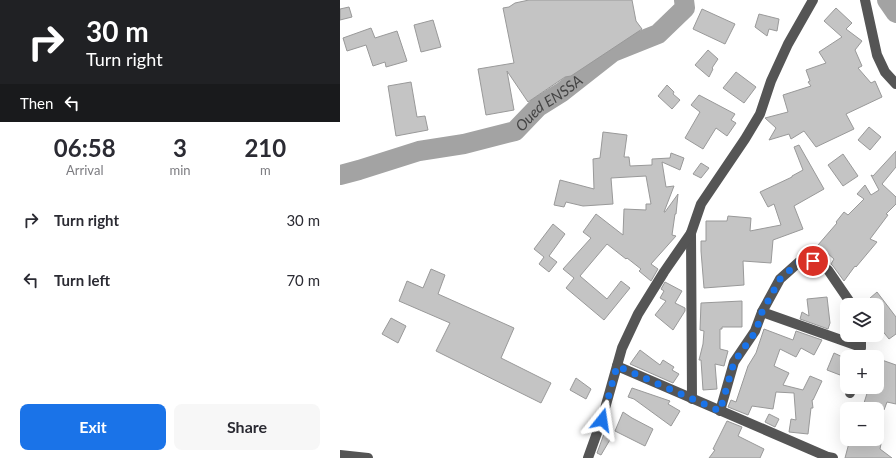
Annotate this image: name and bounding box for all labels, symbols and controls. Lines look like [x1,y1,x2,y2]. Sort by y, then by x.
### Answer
text: 30 m [86,14,149,48]
icon: right [20,16,72,68]
text: Turn right [86,48,163,70]
water label: Oued ENSSA [511,71,586,135]
icon: left [61,92,83,114]
text: Then [20,94,53,112]
text: 06:58 [54,133,116,162]
text: 3 [173,133,187,162]
text: 210 [244,133,286,162]
text: Arrival [66,162,103,178]
text: min [170,162,191,178]
text: m [260,162,271,178]
icon: right [20,209,42,231]
text: Turn right [54,211,119,229]
text: 30 m [286,211,320,229]
pin [796,244,830,278]
icon: arrive [802,250,824,272]
icon: left [20,269,42,291]
text: Turn left [54,271,110,289]
text: 70 m [286,271,320,289]
map controls [840,298,884,446]
button: layers [840,298,884,342]
button: + [840,350,884,394]
position arrow [581,399,623,441]
button: − [840,402,884,446]
button: Exit [20,404,166,450]
button: Share [174,404,320,450]

